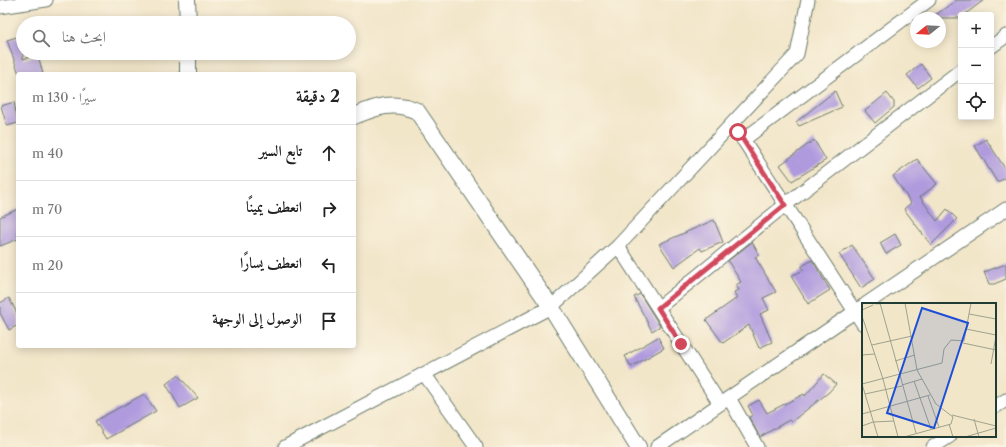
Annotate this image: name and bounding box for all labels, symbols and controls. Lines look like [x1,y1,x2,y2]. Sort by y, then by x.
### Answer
north arrow [910,12,946,48]
map controls [958,12,994,120]
button: + [958,12,994,48]
search box [16,16,356,60]
icon: search [30,27,52,49]
text: ابحث هنا [62,27,106,46]
button: − [958,48,994,84]
button: locate [958,84,994,120]
text: 2 دقيقة [296,86,340,106]
text: سيرًا · 130 m [32,89,96,105]
route start [729,123,747,141]
text: تابع السير [259,141,302,160]
icon: ahead [318,142,340,164]
text: 40 m [32,145,63,161]
text: انعطف يمينًا [246,197,302,216]
icon: right [318,198,340,220]
text: 70 m [32,201,62,217]
text: انعطف يسارًا [240,253,302,272]
icon: left [318,254,340,276]
text: 20 m [32,257,63,273]
inset map [862,303,996,437]
text: الوصول إلى الوجهة [212,309,302,328]
icon: arrive [318,310,340,332]
route end [672,335,690,353]

